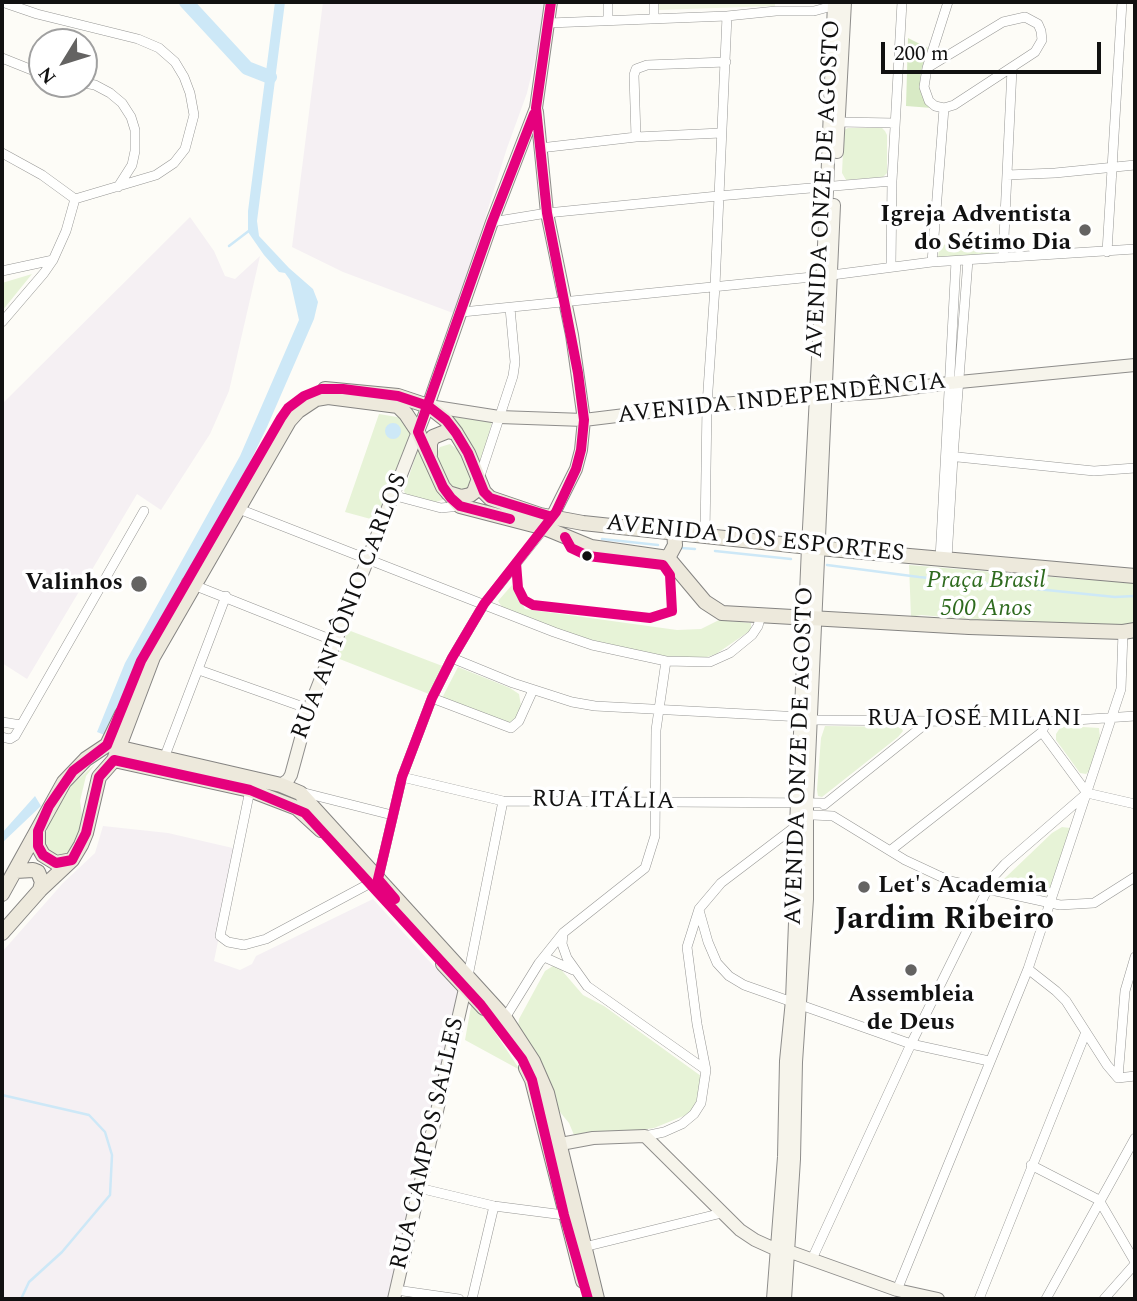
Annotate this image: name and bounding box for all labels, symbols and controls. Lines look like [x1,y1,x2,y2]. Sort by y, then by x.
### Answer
street label: AVENIDA ONZE DE AGOSTO [802,19,848,359]
north arrow [28,28,98,98]
scale bar [885,28,1106,72]
text: 200 m [894,38,949,70]
text: N [31,60,64,90]
place label: Igreja Adventista do Sétimo Dia [880,202,1071,258]
marker: Igreja Adventista do Sétimo Dia [1077,222,1093,238]
street label: AVENIDA INDEPENDÊNCIA [616,368,948,432]
street label: RUA ANTÔNIO CARLOS [287,470,415,744]
street label: AVENIDA DOS ESPORTES [604,510,906,570]
unlabelled marker [580,549,594,563]
park label: Praça Brasil 500 Anos [926,568,1046,624]
place label: Valinhos [25,570,123,598]
marker: Valinhos [129,574,149,594]
street label: AVENIDA ONZE DE AGOSTO [781,586,821,926]
street label: RUA JOSÉ MILANI [867,706,1081,734]
street label: RUA ITÁLIA [531,786,675,818]
place label: Let's Academia [878,873,1047,901]
marker: Let's Academia [856,879,872,895]
district label: Jardim Ribeiro [834,903,1054,941]
marker: Assembleia de Deus [903,962,919,978]
place label: Assembleia de Deus [848,982,974,1038]
street label: RUA CAMPOS SALLES [386,1015,472,1273]

